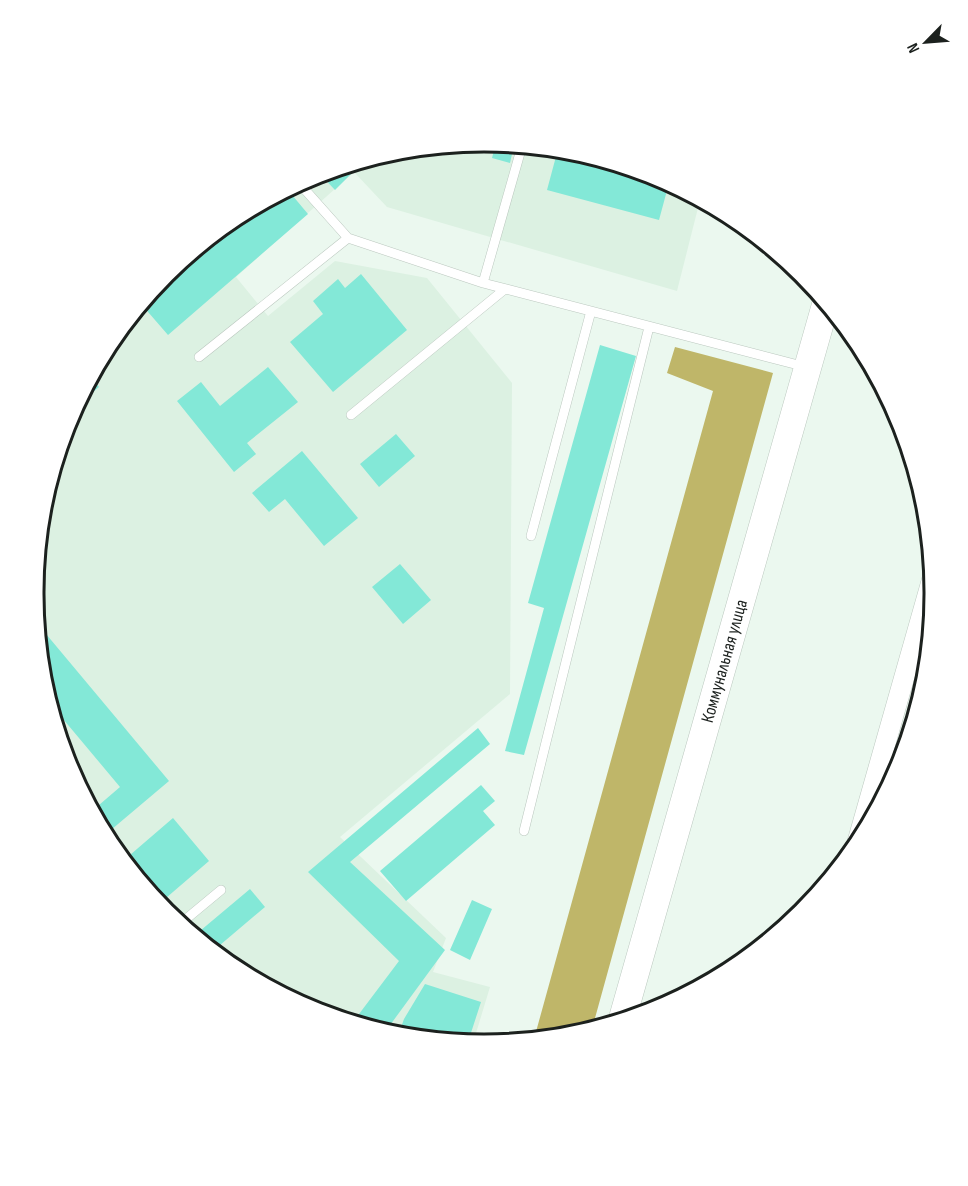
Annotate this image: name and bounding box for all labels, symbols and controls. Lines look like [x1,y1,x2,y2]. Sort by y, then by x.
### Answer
north arrow [896,12,956,72]
text: N [903,40,924,56]
street label: Коммунальная улица [697,597,752,725]

